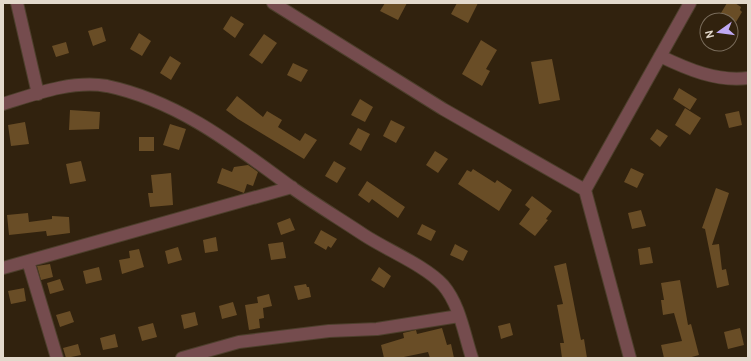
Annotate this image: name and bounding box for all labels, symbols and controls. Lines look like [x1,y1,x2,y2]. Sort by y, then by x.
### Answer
north arrow [699,12,739,52]
text: N [703,29,718,40]

